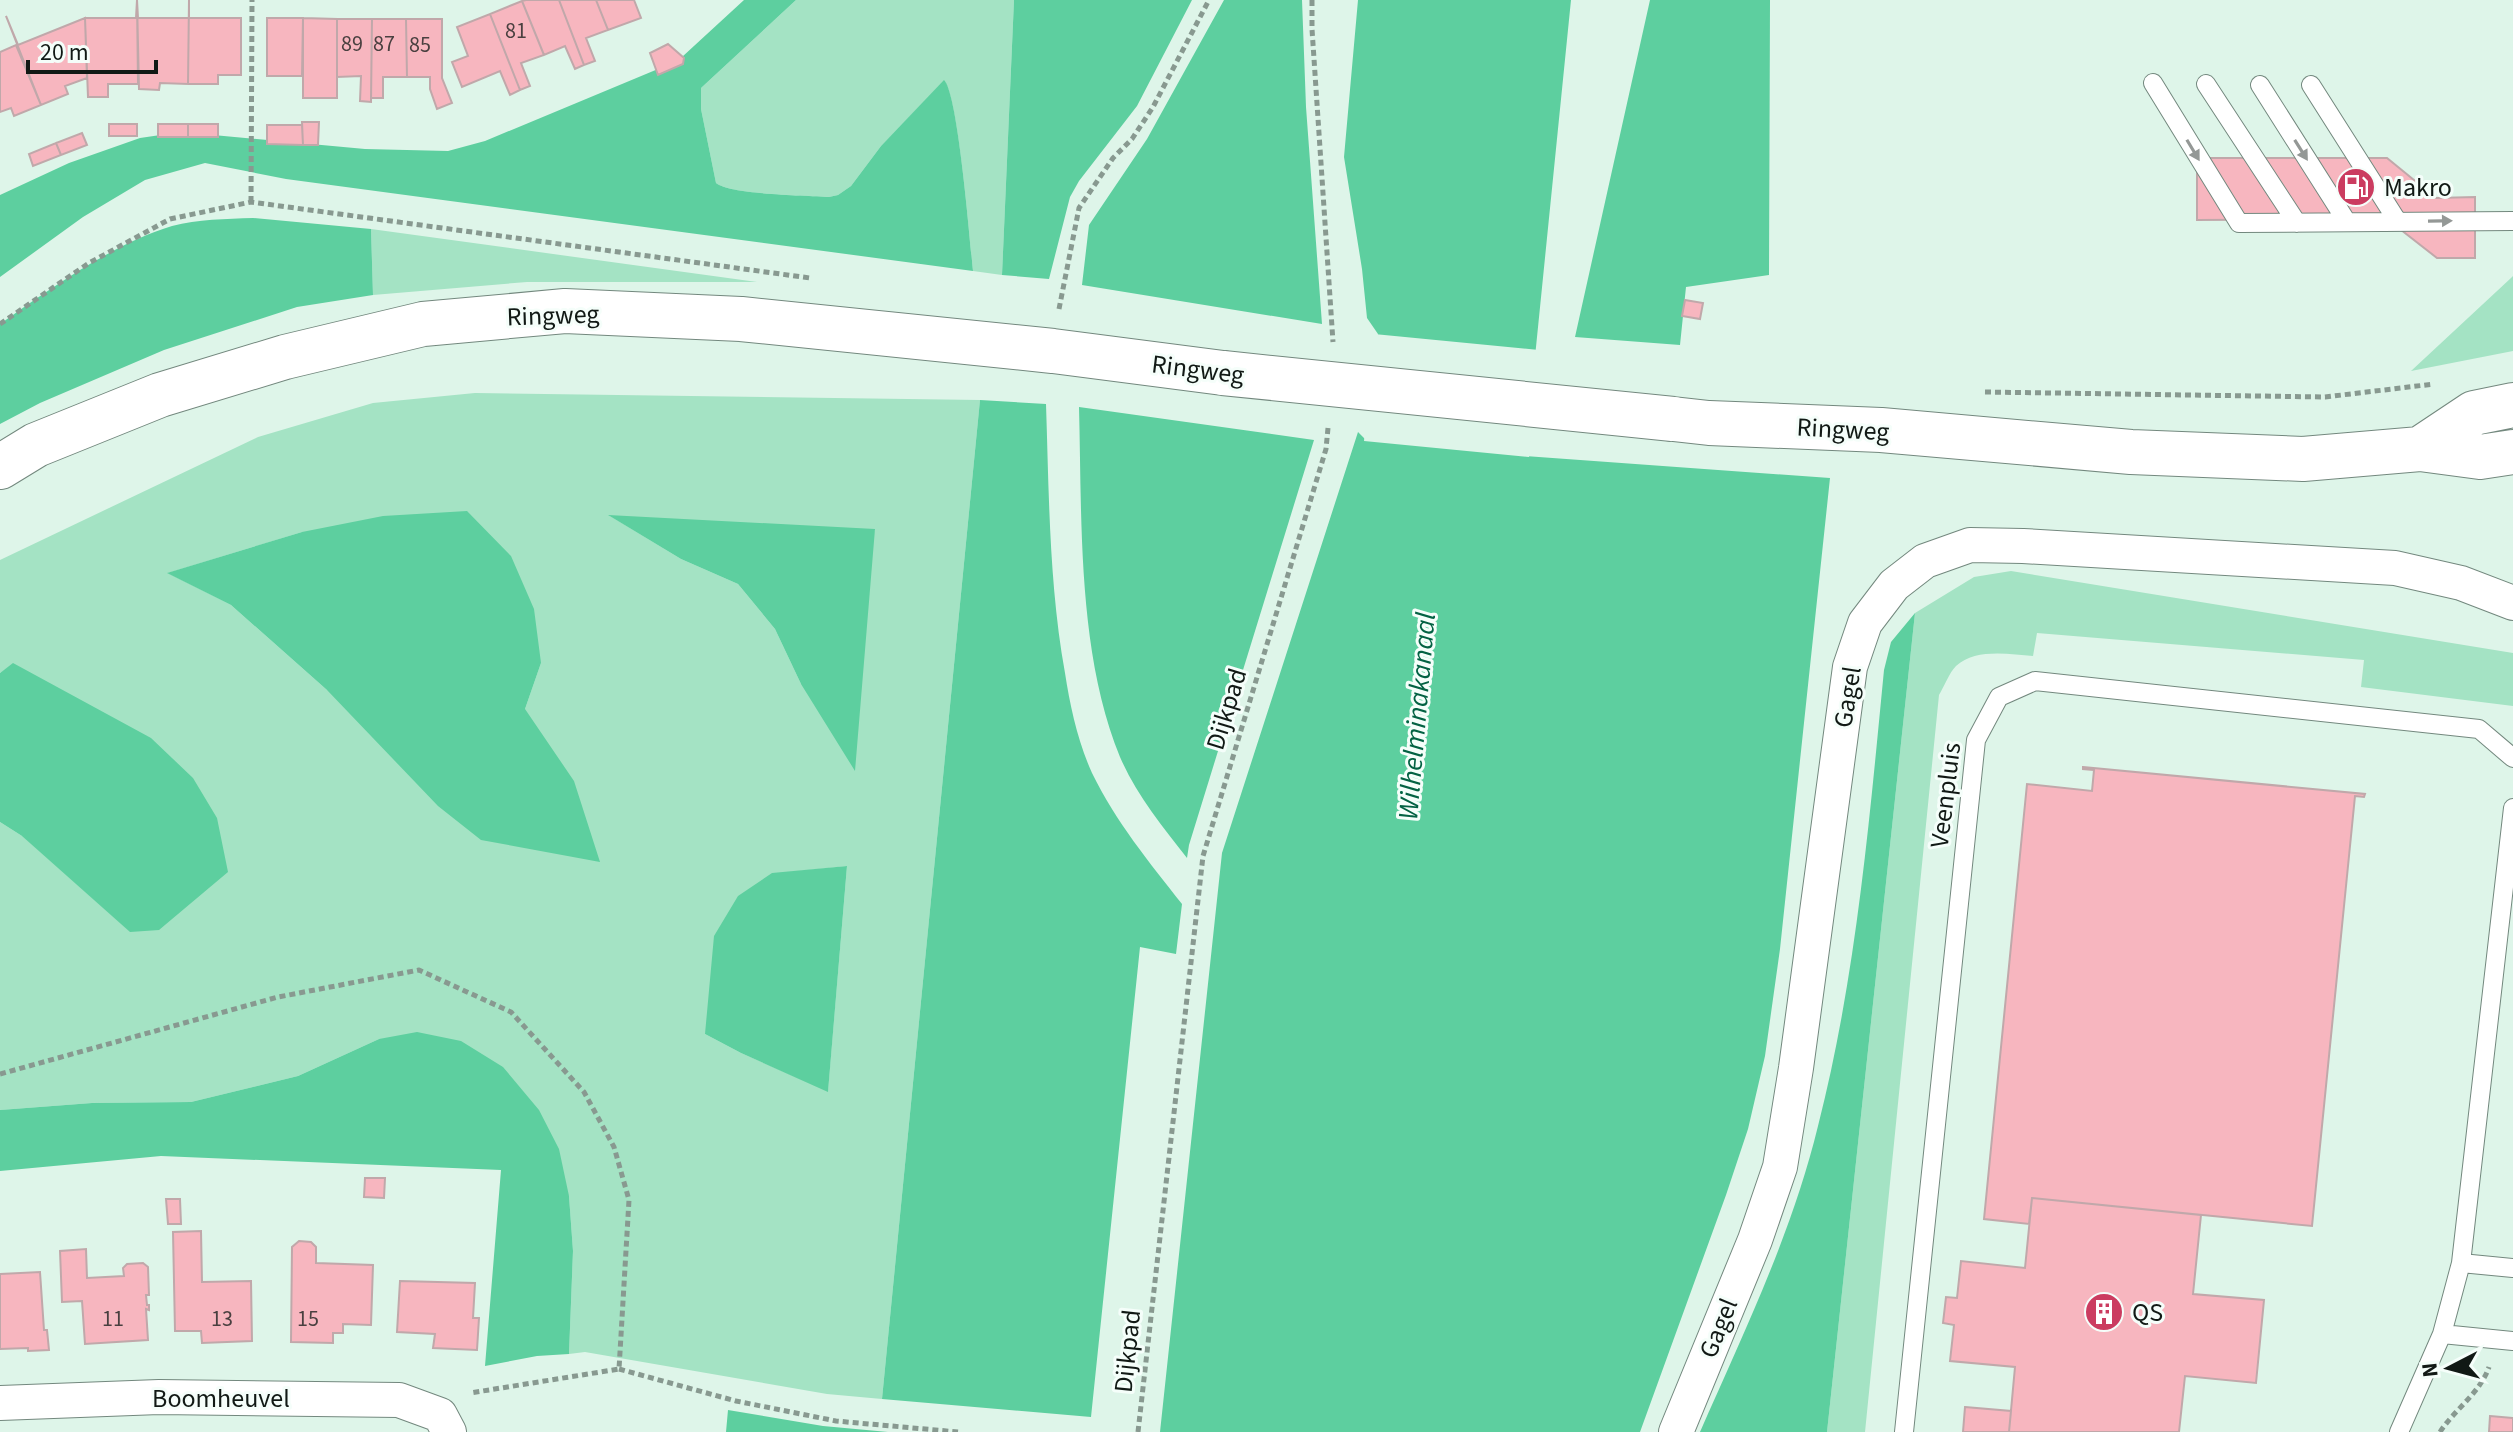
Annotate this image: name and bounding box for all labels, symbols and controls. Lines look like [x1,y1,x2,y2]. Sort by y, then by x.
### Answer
house number: 81 [505,15,527,47]
scale bar [28,24,156,74]
house number: 89 [341,28,363,60]
house number: 87 [373,28,395,60]
house number: 85 [409,29,431,61]
text: 20 m [40,35,89,70]
one-way arrow [2186,139,2200,161]
one-way arrow [2294,140,2309,161]
fuel station icon: Makro [2335,166,2377,208]
place label: Makro [2384,169,2452,206]
one-way arrow [2428,215,2453,228]
street label: Ringweg [506,295,600,336]
street label: Ringweg [1150,345,1246,394]
street label: Ringweg [1796,409,1890,450]
water label: Wilhelminakanaal [1388,611,1446,821]
street label: Dijkpad [1197,664,1256,754]
street label: Gagel [1824,664,1871,730]
street label: Veenpluis [1921,740,1970,850]
building icon: QS [2083,1291,2125,1333]
street label: Gagel [1690,1293,1747,1364]
place label: QS [2132,1294,2163,1331]
house number: 11 [102,1303,124,1335]
house number: 13 [211,1303,233,1335]
house number: 15 [297,1303,319,1335]
street label: Dijkpad [1105,1308,1150,1394]
north arrow [2409,1328,2489,1408]
text: N [2413,1361,2447,1379]
street label: Boomheuvel [152,1380,290,1417]

